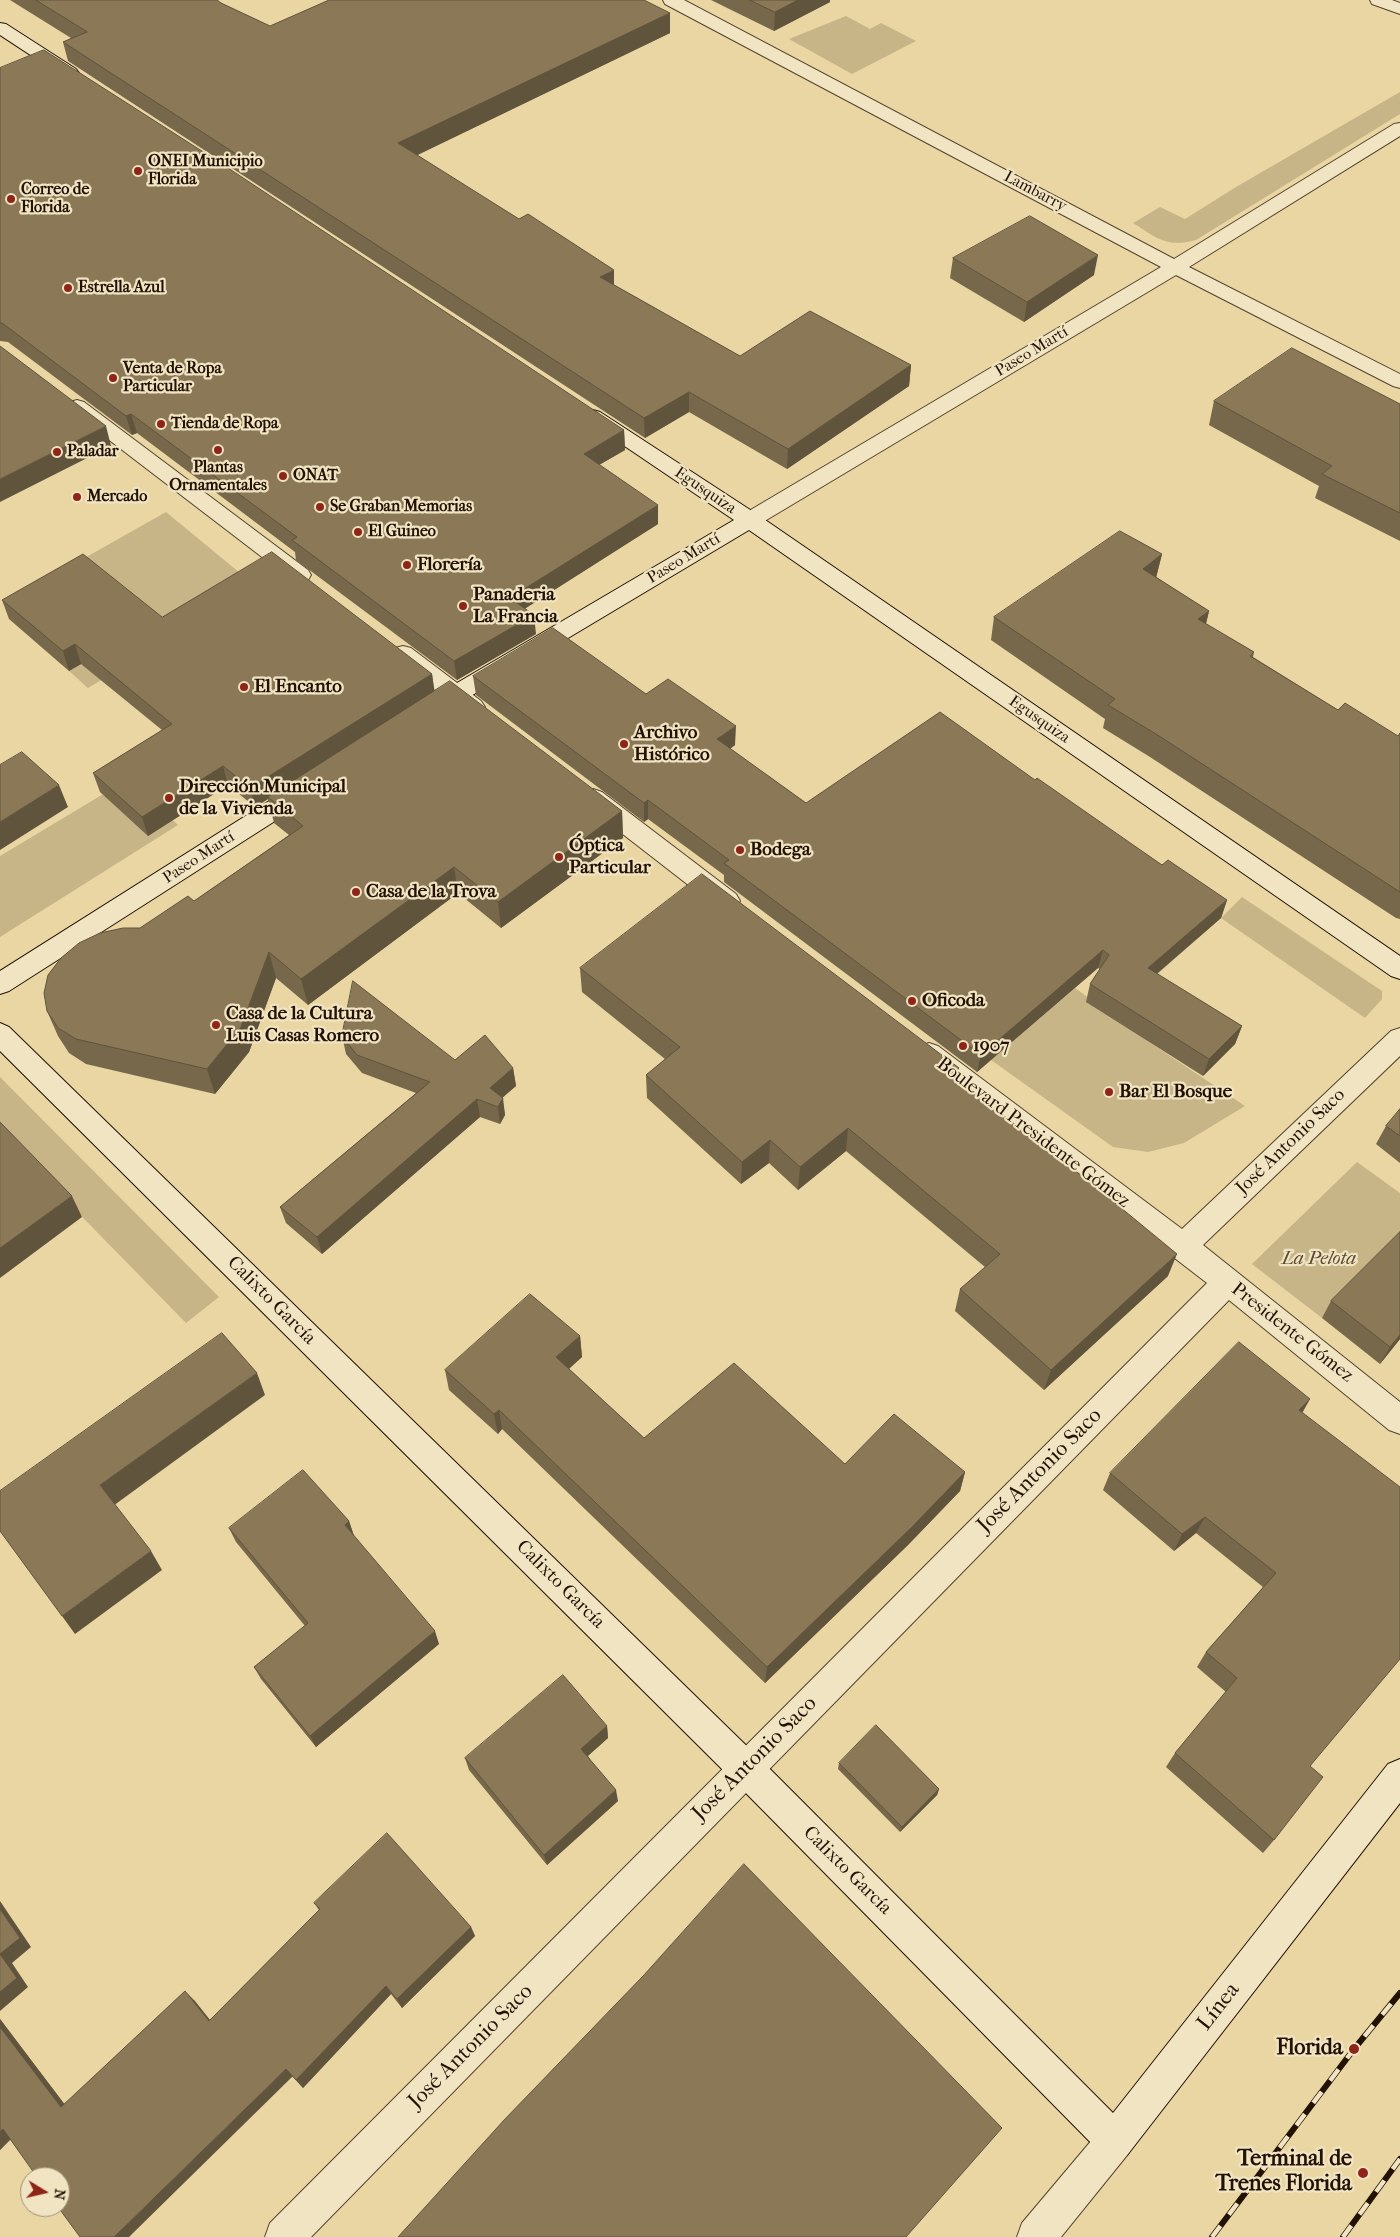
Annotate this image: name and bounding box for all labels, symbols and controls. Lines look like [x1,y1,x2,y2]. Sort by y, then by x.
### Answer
place label: ONEI Municipio Florida [148,152,263,190]
marker: ONEI Municipio Florida [132,165,144,177]
street label: Lambarry [1000,168,1070,216]
place label: Correo de Florida [21,180,89,218]
marker: Correo de Florida [5,193,17,205]
place label: Estrella Azul [78,278,165,298]
marker: Estrella Azul [62,282,74,294]
street label: Paseo Martí [992,323,1072,381]
place label: Venta de Ropa Particular [123,359,222,397]
marker: Venta de Ropa Particular [107,372,119,384]
place label: Tienda de Ropa [171,414,278,434]
marker: Tienda de Ropa [155,418,167,430]
place label: Paladar [67,442,119,462]
marker: Plantas Ornamentales [212,444,224,456]
marker: Paladar [51,446,63,458]
place label: Plantas Ornamentales [169,458,267,496]
street label: Egusquiza [671,463,739,519]
place label: ONAT [293,466,338,486]
marker: ONAT [277,470,289,482]
place label: Mercado [87,487,147,507]
marker: Mercado [71,491,83,503]
place label: Se Graban Memorias [330,497,472,517]
marker: Se Graban Memorias [314,501,326,513]
place label: El Guineo [368,522,436,542]
marker: El Guineo [352,526,364,538]
street label: Paseo Martí [644,530,724,588]
place label: Florería [417,554,482,576]
marker: Florería [401,559,413,571]
place label: Panaderia La Francia [473,584,558,628]
marker: Panaderia La Francia [457,600,469,612]
place label: El Encanto [254,676,342,698]
marker: El Encanto [238,681,250,693]
street label: Egusquiza [1005,692,1073,748]
place label: Archivo Histórico [634,722,710,766]
marker: Archivo Histórico [618,738,630,750]
place label: Dirección Municipal de la Vivienda [179,776,346,820]
marker: Dirección Municipal de la Vivienda [163,792,175,804]
street label: Paseo Martí [160,828,238,888]
place label: Óptica Particular [569,835,651,879]
place label: Bodega [750,839,811,861]
marker: Bodega [734,844,746,856]
marker: Óptica Particular [553,851,565,863]
place label: Casa de la Trova [366,881,496,903]
marker: Casa de la Trova [350,886,362,898]
place label: Oficoda [922,990,985,1012]
marker: Oficoda [906,995,918,1007]
place label: Casa de la Cultura Luis Casas Romero [226,1003,379,1047]
marker: Casa de la Cultura Luis Casas Romero [210,1019,222,1031]
place label: 1907 [973,1035,1009,1057]
marker: 1907 [957,1040,969,1052]
street label: Boulevard Presidente Gómez [932,1053,1134,1213]
place label: Bar El Bosque [1119,1081,1232,1103]
street label: José Antonio Saco [1232,1084,1350,1200]
marker: Bar El Bosque [1103,1086,1115,1098]
park label: La Pelota [1282,1248,1356,1270]
street label: Calixto García [222,1252,320,1350]
street label: Presidente Gómez [1226,1278,1358,1388]
street label: José Antonio Saco [972,1403,1108,1539]
street label: Calixto García [511,1536,609,1634]
street label: José Antonio Saco [687,1691,823,1827]
street label: Calixto García [798,1822,896,1920]
street label: Línea [1192,1978,1246,2036]
street label: José Antonio Saco [403,1979,539,2115]
place label: Florida [1276,2036,1343,2062]
marker: Florida [1347,2042,1361,2056]
place label: Terminal de Trenes Florida [1215,2147,1352,2198]
marker: Terminal de Trenes Florida [1356,2166,1370,2180]
north arrow [20,2167,70,2217]
text: N [50,2188,69,2201]

